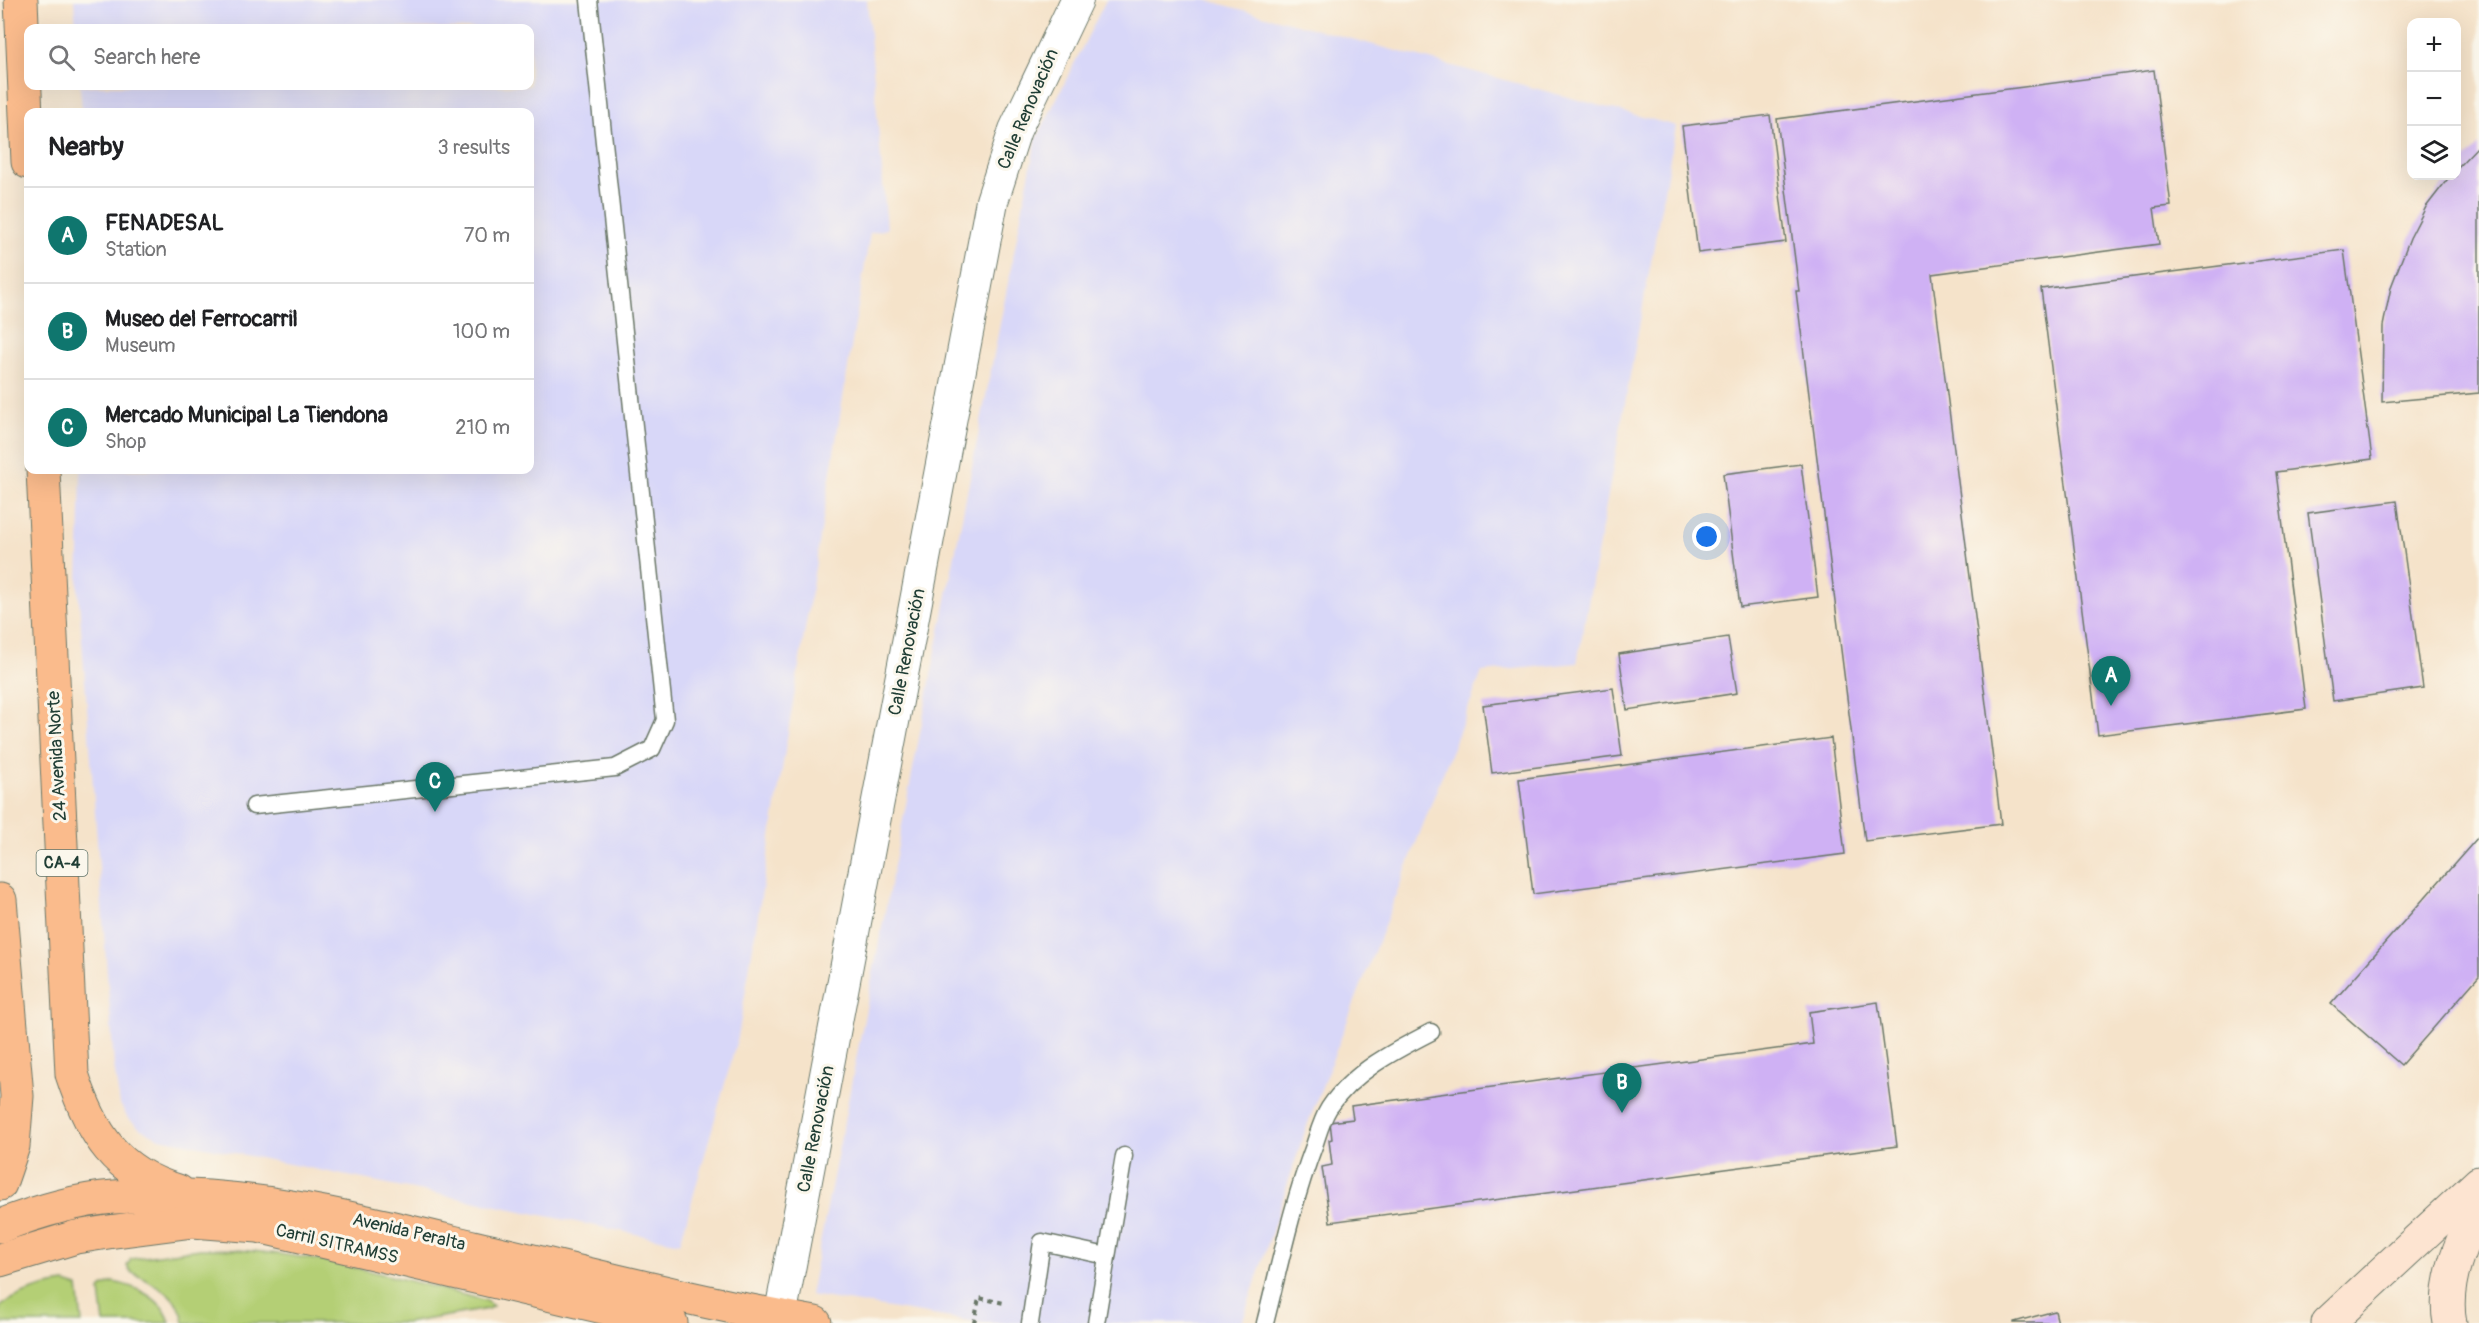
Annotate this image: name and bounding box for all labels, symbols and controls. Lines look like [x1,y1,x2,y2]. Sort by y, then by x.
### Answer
map controls [2407,18,2461,180]
button: + [2407,18,2461,72]
search box [24,24,534,90]
icon: search [45,41,78,74]
text: Search here [93,43,200,71]
street label: Calle Renovación [992,45,1064,173]
button: − [2407,72,2461,126]
button: layers [2407,126,2461,180]
text: Nearby [48,131,124,163]
text: 3 results [438,135,510,160]
text: FENADESAL [105,209,224,237]
text: A [61,223,74,248]
text: 70 m [464,223,510,248]
text: Station [105,237,167,262]
text: Museo del Ferrocarril [105,305,298,333]
text: B [62,319,73,344]
text: 100 m [453,319,510,344]
text: Museum [105,333,175,358]
text: Mercado Municipal La Tiendona [105,401,388,429]
text: C [61,415,74,440]
text: 210 m [455,415,510,440]
text: Shop [105,429,146,454]
your location [1692,522,1721,551]
street label: Calle Renovación [883,587,931,717]
pin: A [2092,656,2130,706]
street label: 24 Avenida Norte [42,690,72,822]
pin: C [416,762,454,812]
road number: CA-4 [36,850,88,876]
street label: Calle Renovación [792,1064,840,1194]
pin: B [1602,1064,1642,1113]
street label: Avenida Peralta [350,1208,468,1256]
street label: Carril SITRAMSS [273,1219,401,1269]

